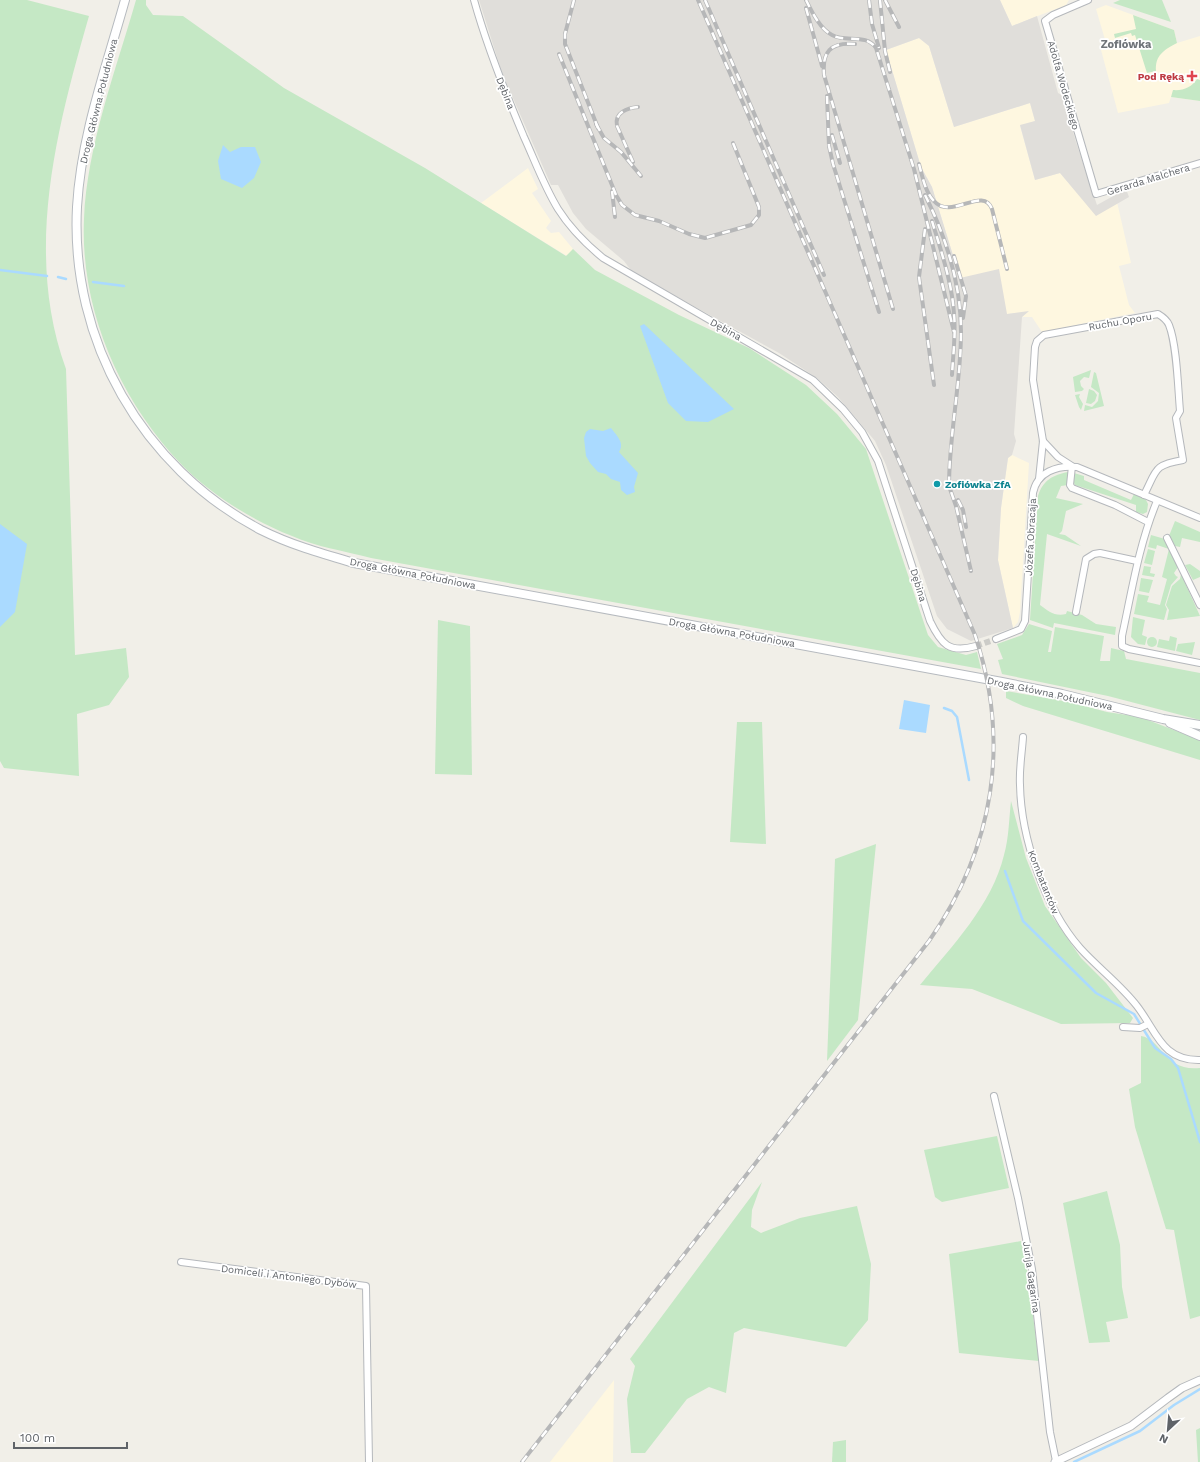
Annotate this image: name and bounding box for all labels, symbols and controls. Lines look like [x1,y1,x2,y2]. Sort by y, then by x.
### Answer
street label: Droga Główna Południowa [78,37,119,165]
district label: Zofiówka [1101,38,1152,51]
street label: Adolfa Wodeckiego [1045,39,1082,131]
place label: Pod Ręką [1138,71,1184,82]
marker: Pod Ręką [1187,71,1197,81]
street label: Dębina [494,75,517,111]
street label: Gerarda Malchera [1105,162,1191,197]
street label: Ruchu Oporu [1088,311,1153,332]
street label: Dębina [708,316,743,343]
marker: Zofiówka ZfA [932,479,942,489]
place label: Zofiówka ZfA [945,479,1011,490]
street label: Józefa Obracaja [1023,498,1038,576]
street label: Droga Główna Południowa [349,556,477,591]
street label: Dębina [908,567,929,603]
street label: Droga Główna Południowa [668,616,796,649]
street label: Droga Główna Południowa [986,675,1114,712]
street label: Kombatantów [1026,849,1062,916]
street label: Jurija Gagarina [1021,1240,1042,1314]
street label: Domiceli i Antoniego Dybów [220,1263,358,1290]
north arrow [1148,1410,1188,1450]
scale bar [14,1424,127,1450]
text: 100 m [20,1431,55,1445]
text: N [1157,1431,1170,1446]

